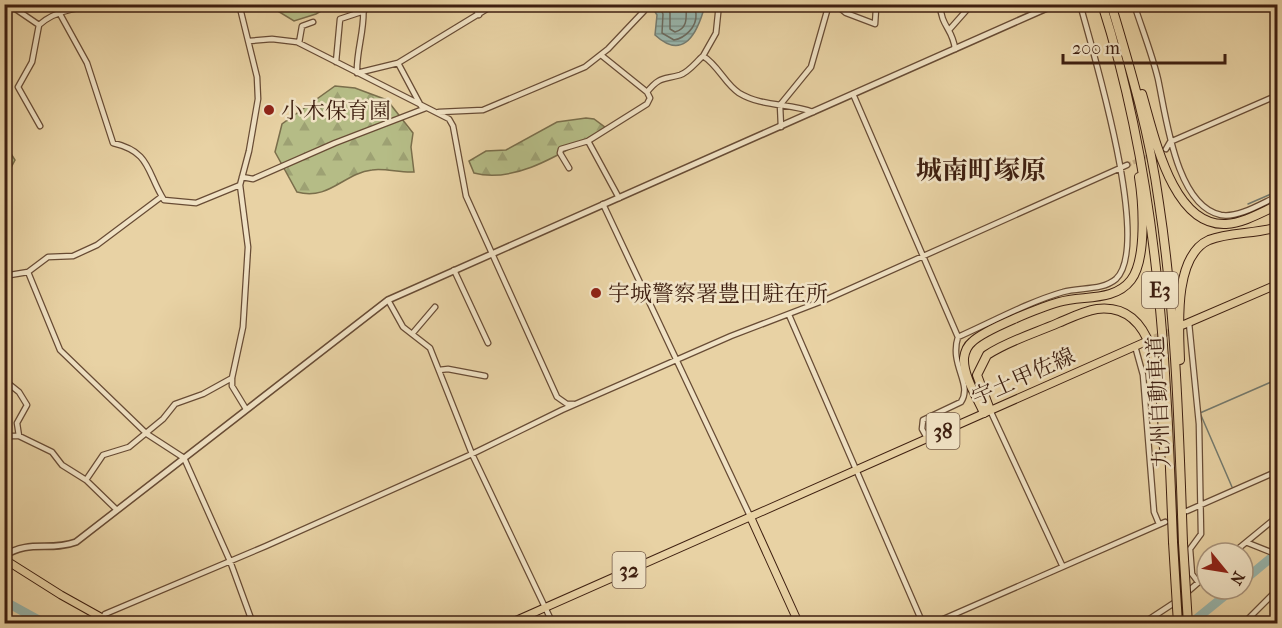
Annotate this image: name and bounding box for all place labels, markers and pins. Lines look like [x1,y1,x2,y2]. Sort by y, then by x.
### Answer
place label: 小木保育園 [281,98,391,124]
marker: 小木保育園 [262,103,276,117]
place label: 宇城警察署豊田駐在所 [608,281,828,307]
marker: 宇城警察署豊田駐在所 [589,286,603,300]

